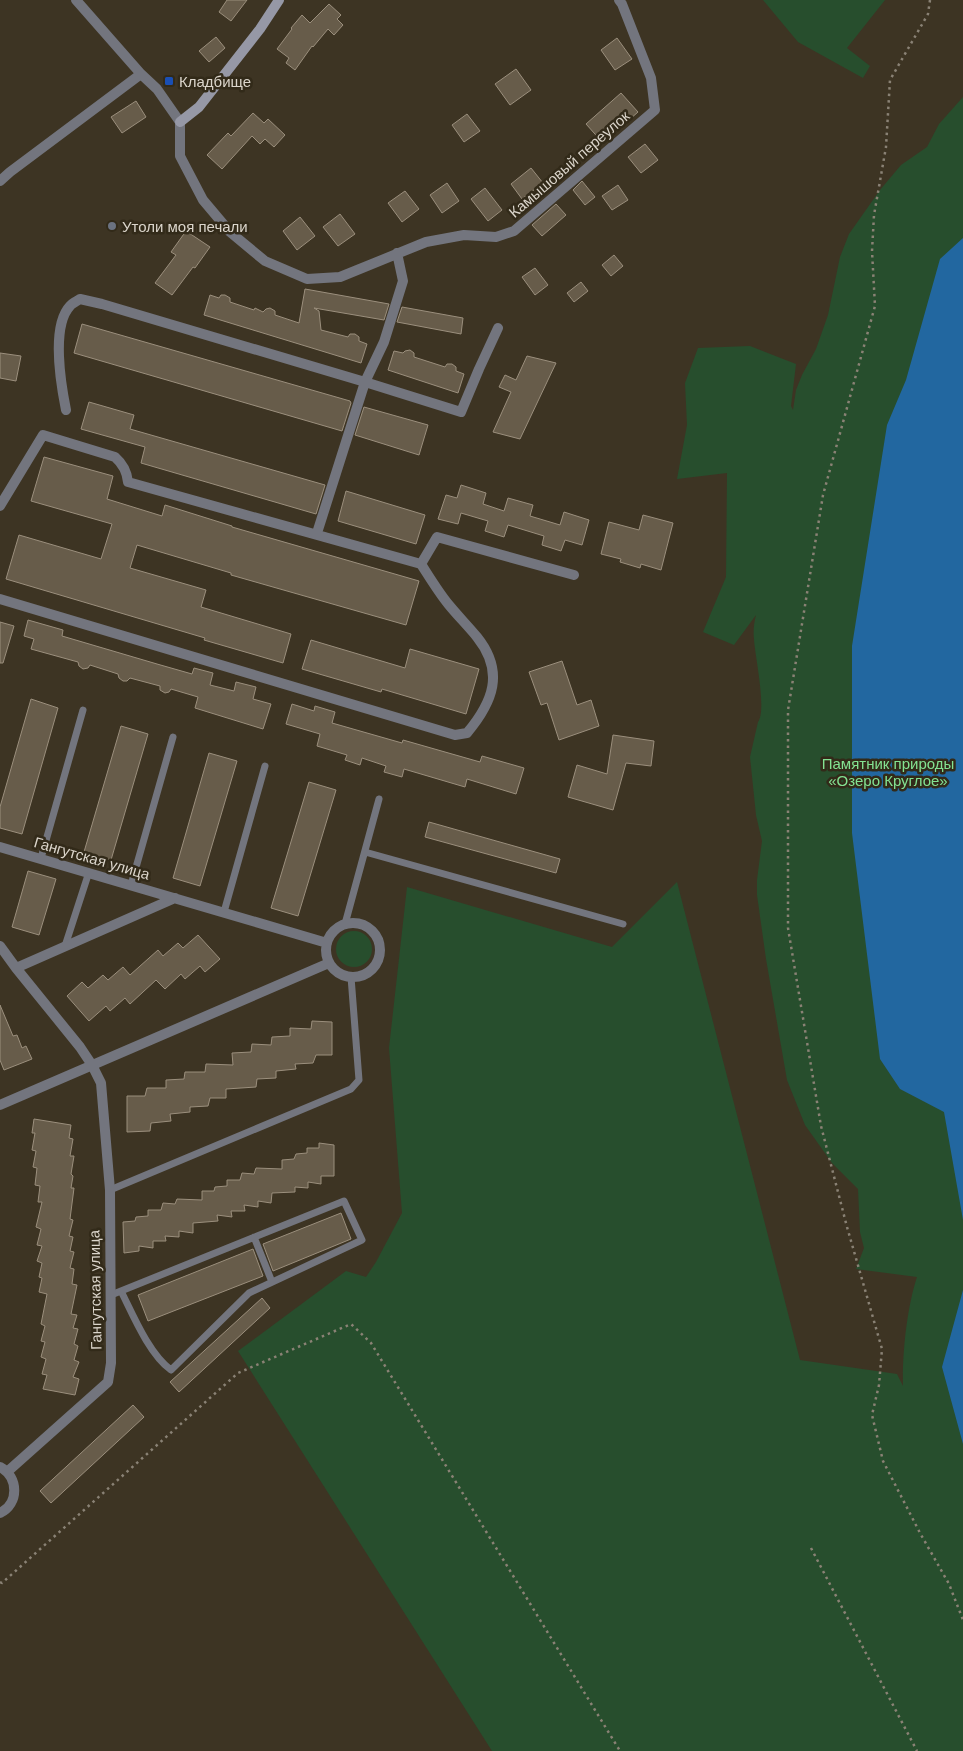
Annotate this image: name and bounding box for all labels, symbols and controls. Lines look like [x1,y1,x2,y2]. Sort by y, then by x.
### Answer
place label: Кладбище [179,73,251,90]
marker: Кладбище [163,75,175,87]
street label: Камышовый переулок [505,107,633,221]
place label: Утоли моя печали [122,218,248,235]
marker: Утоли моя печали [106,220,118,232]
park label: Памятник природы «Озеро Круглое» [822,755,954,789]
street label: Гангутская улица [32,833,153,883]
street label: Гангутская улица [85,1229,105,1350]

